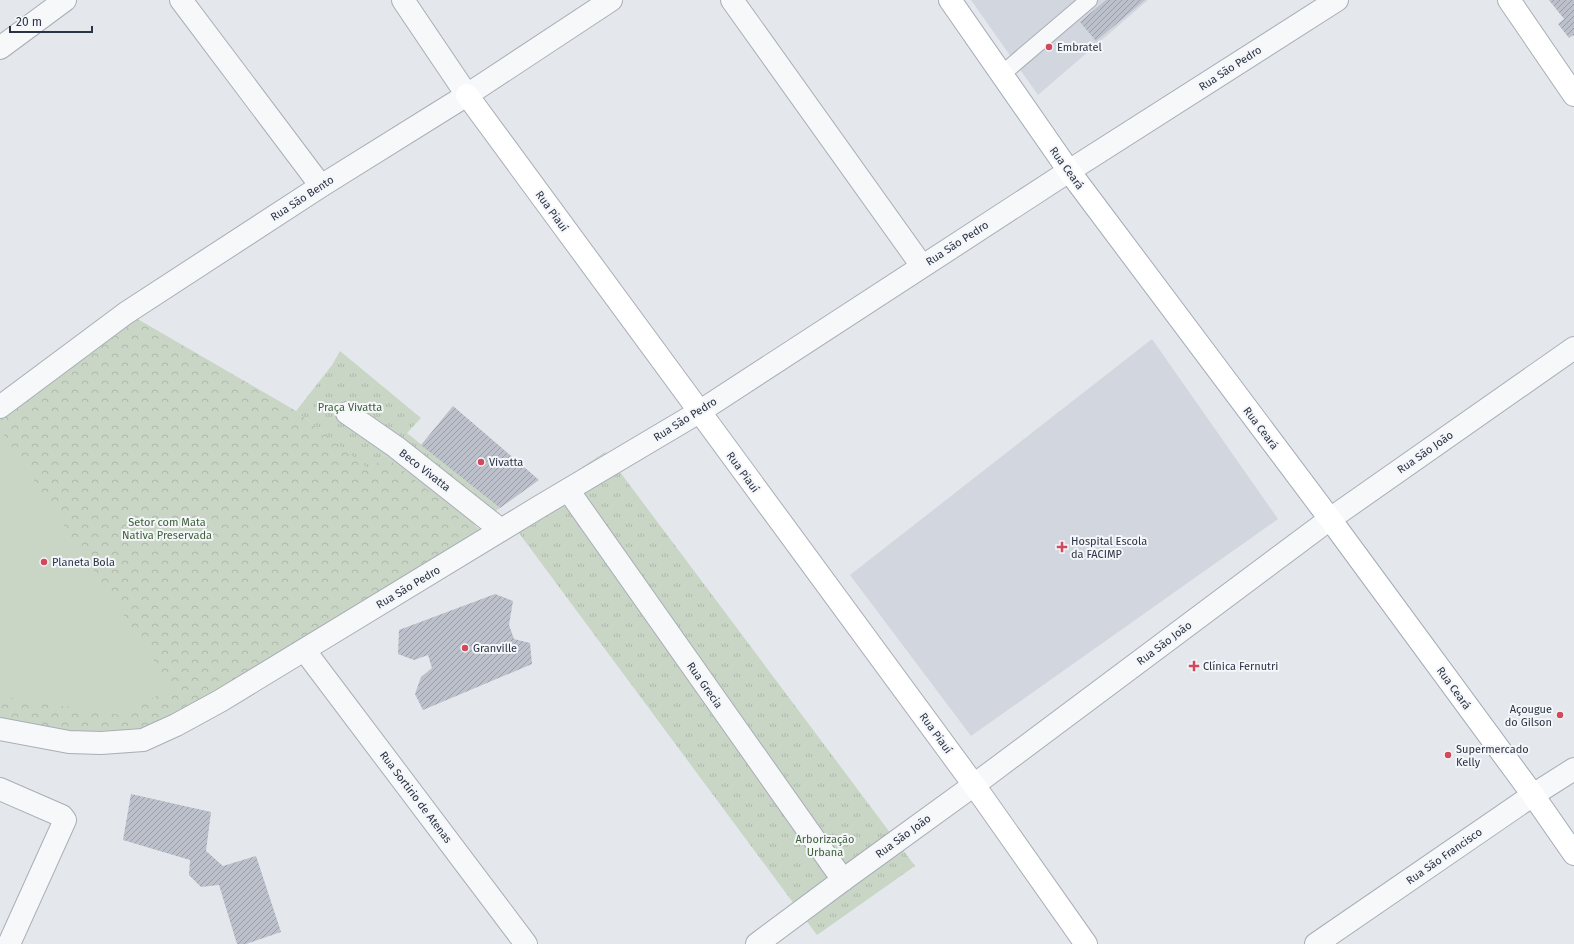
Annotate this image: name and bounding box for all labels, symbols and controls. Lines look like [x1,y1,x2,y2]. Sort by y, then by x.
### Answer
scale bar [10,8,92,34]
text: 20 m [16,15,42,29]
place label: Embratel [1057,41,1102,54]
marker: Embratel [1044,42,1054,52]
street label: Rua São Pedro [1196,43,1264,94]
street label: Rua Ceará [1047,144,1086,192]
street label: Rua São Bento [268,173,336,224]
street label: Rua Piauí [533,188,571,234]
street label: Rua São Pedro [923,218,991,269]
street label: Rua São Pedro [651,395,719,444]
park label: Praça Vivatta [318,401,382,414]
street label: Rua Ceará [1240,405,1281,452]
street label: Rua São João [1395,428,1456,476]
street label: Beco Vivatta [397,446,453,494]
street label: Rua Piauí [724,449,762,495]
place label: Vivatta [489,456,523,469]
marker: Vivatta [476,457,486,467]
park label: Setor com Mata Nativa Preservada [122,516,212,542]
place label: Hospital Escola da FACIMP [1071,535,1147,561]
marker: Hospital Escola da FACIMP [1056,541,1068,553]
place label: Planeta Bola [52,556,115,569]
marker: Planeta Bola [39,557,49,567]
street label: Rua São Pedro [374,563,443,612]
street label: Rua São João [1134,619,1194,668]
place label: Granville [473,642,517,655]
marker: Granville [460,643,470,653]
street label: Rua Grecia [684,660,725,711]
marker: Clínica Fernutri [1188,660,1200,672]
place label: Clínica Fernutri [1203,660,1278,673]
street label: Rua Ceará [1434,664,1473,712]
place label: Açougue do Gilson [1505,703,1552,729]
street label: Rua Piauí [917,710,955,756]
marker: Açougue do Gilson [1555,710,1565,720]
place label: Supermercado Kelly [1456,743,1529,769]
street label: Rua Sortirio de Atenas [377,749,454,846]
marker: Supermercado Kelly [1443,750,1453,760]
street label: Rua São João [873,812,934,861]
street label: Rua São Francisco [1404,825,1485,887]
park label: Arborização Urbana [795,833,855,859]

